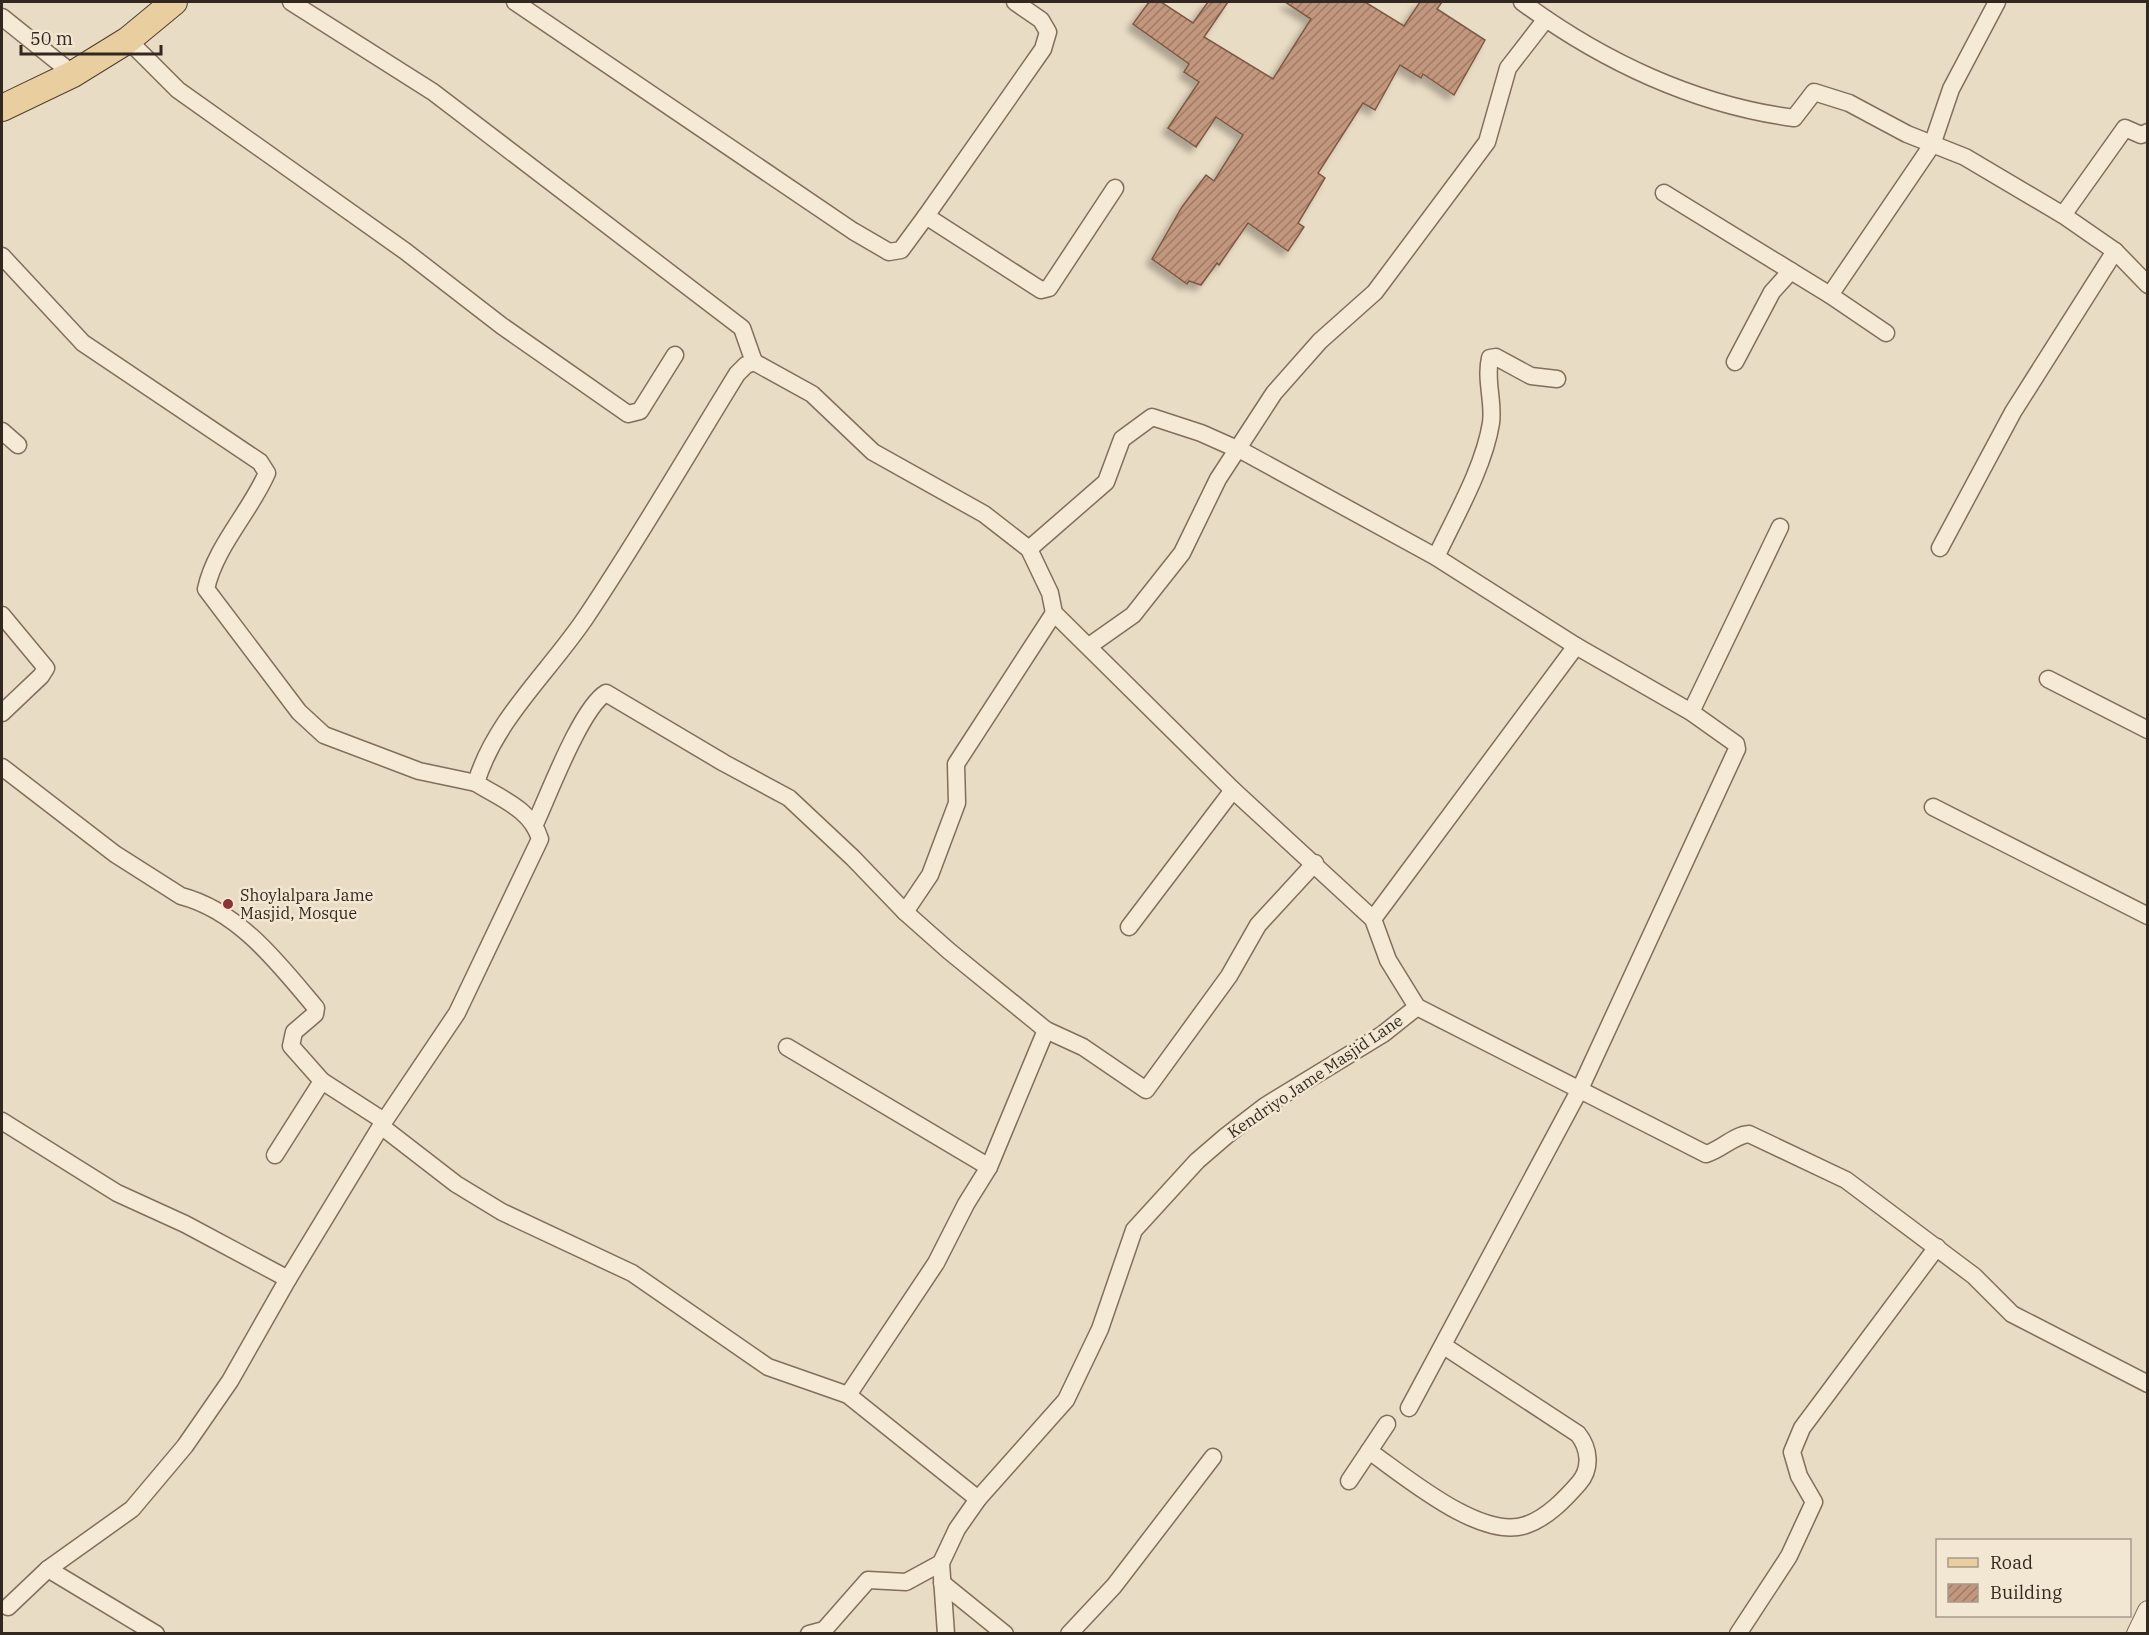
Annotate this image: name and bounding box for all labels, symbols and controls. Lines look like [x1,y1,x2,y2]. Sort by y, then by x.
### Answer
scale bar [21,18,160,56]
text: 50 m [30,27,73,50]
place label: Shoylalpara Jame Masjid, Mosque [240,885,373,923]
marker: Shoylalpara Jame Masjid, Mosque [221,897,235,911]
street label: Kendriyo Jame Masjid Lane [1224,1010,1406,1142]
legend [1936,1539,2131,1617]
text: Road [1990,1551,2033,1574]
text: Building [1990,1581,2062,1604]

